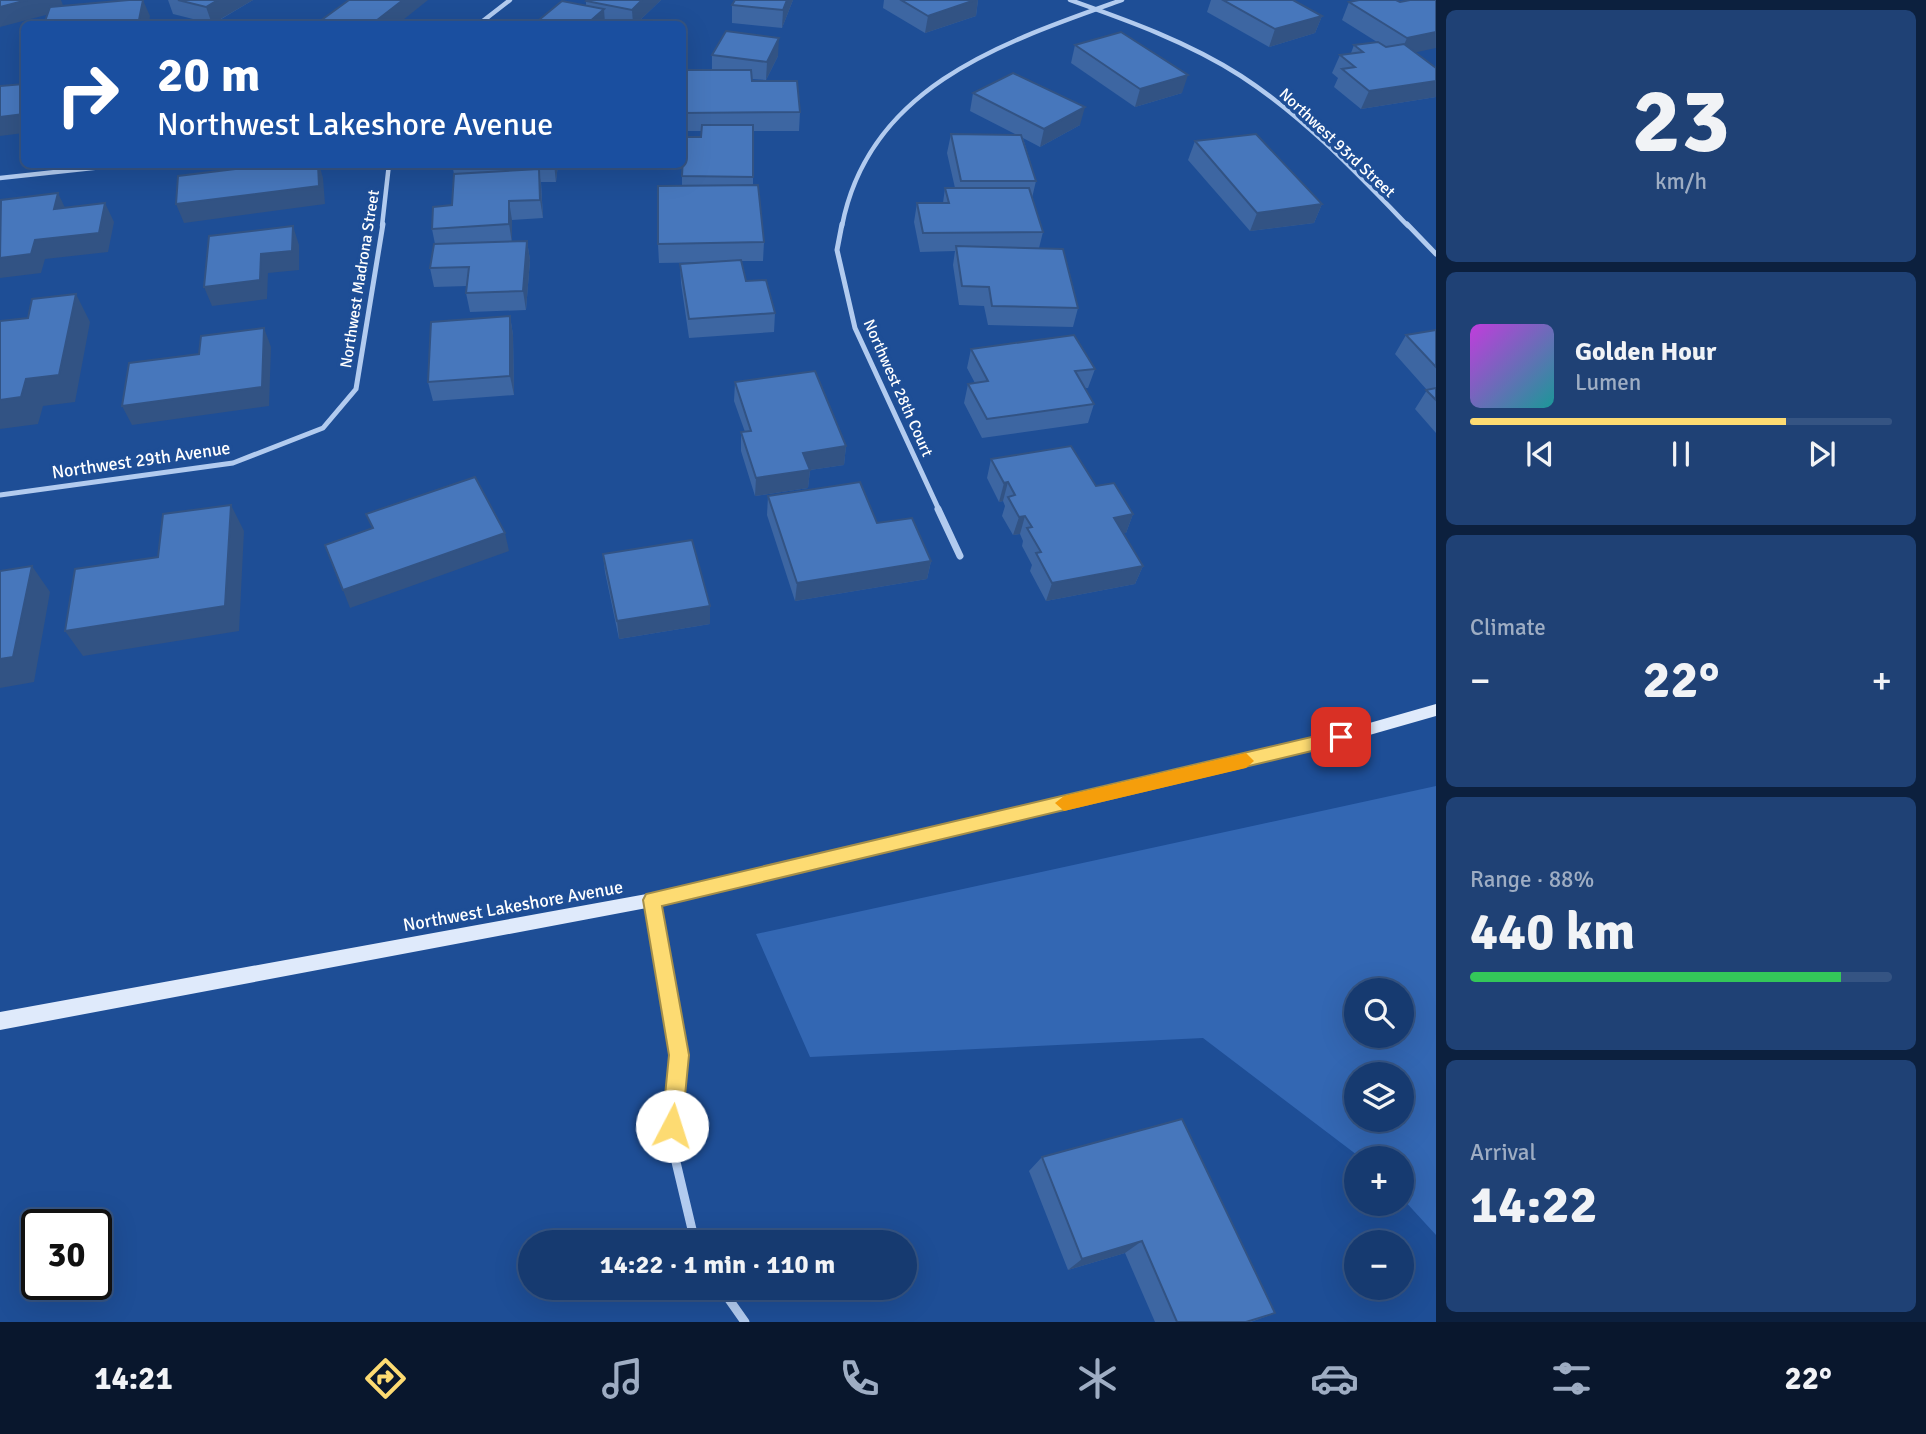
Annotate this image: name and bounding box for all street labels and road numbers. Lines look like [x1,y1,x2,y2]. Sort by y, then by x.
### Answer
street label: Northwest 93rd Street [1275,84,1400,202]
street label: Northwest Madrona Street [336,188,384,370]
street label: Northwest 28th Court [859,316,937,460]
street label: Northwest 29th Avenue [50,437,232,483]
street label: Northwest Lakeshore Avenue [401,876,625,936]

